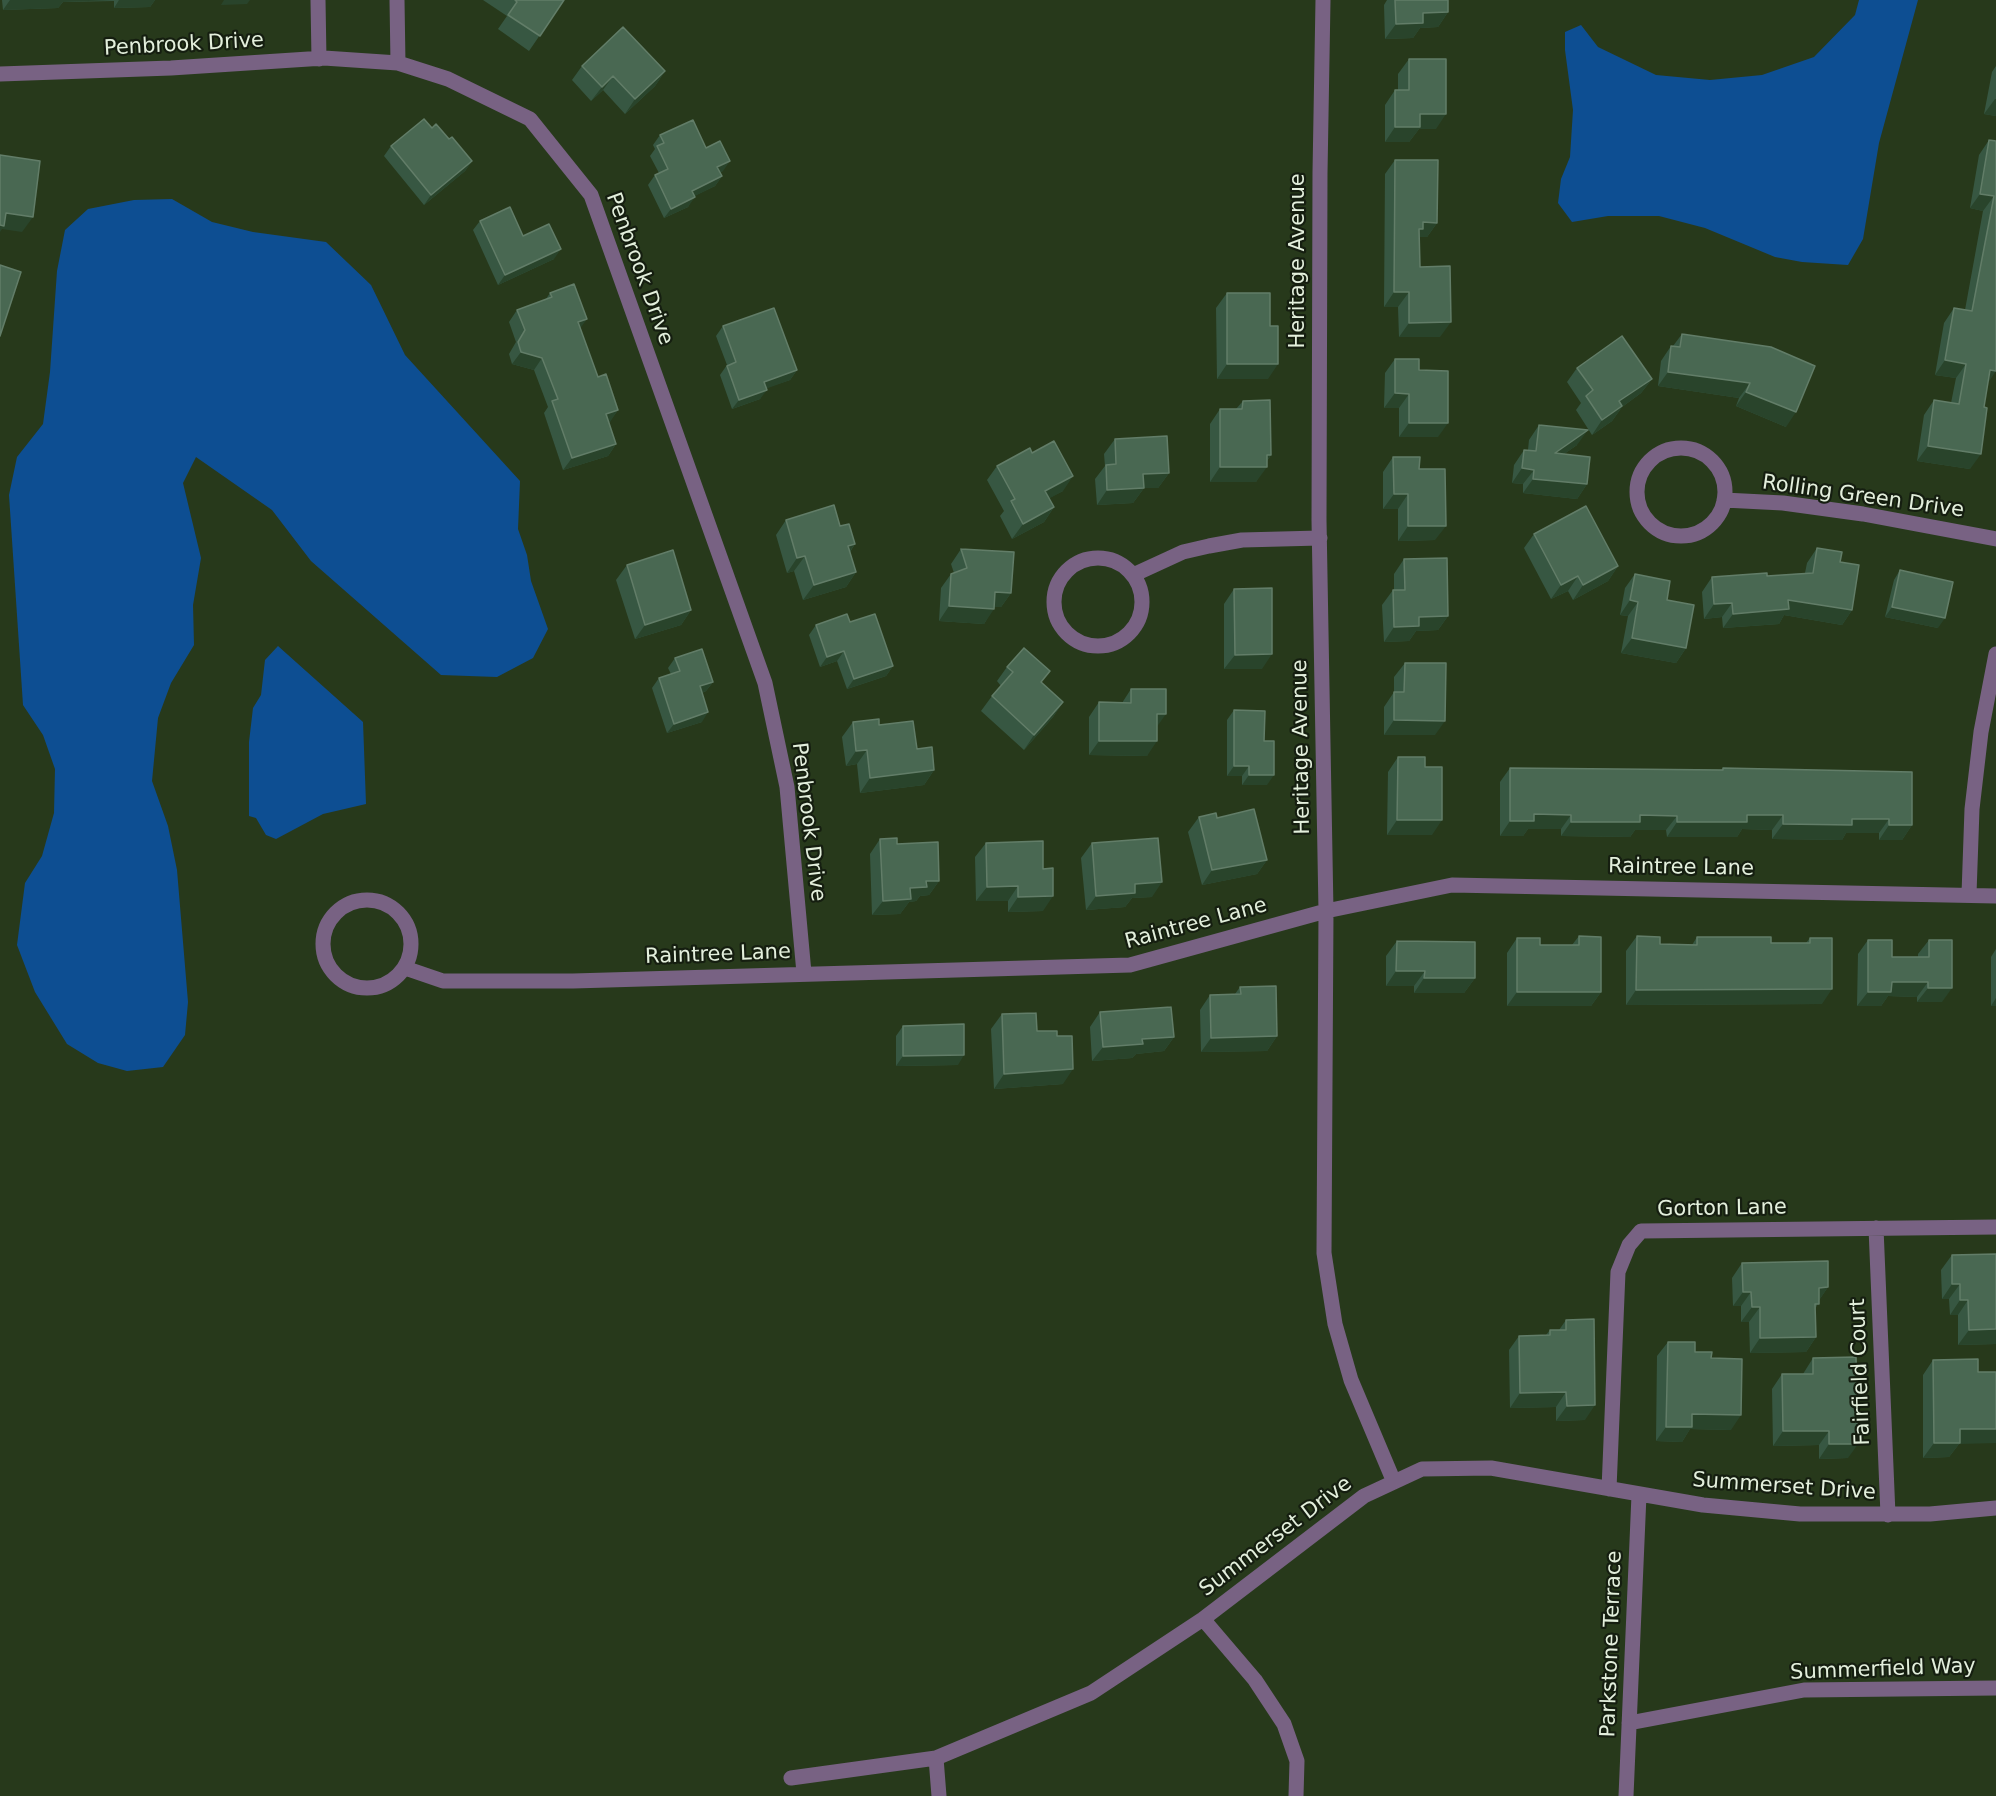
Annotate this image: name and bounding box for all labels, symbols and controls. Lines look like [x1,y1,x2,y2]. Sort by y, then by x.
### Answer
street label: Penbrook Drive [103,28,265,62]
street label: Heritage Avenue [1286,173,1312,349]
street label: Penbrook Drive [600,189,678,349]
street label: Rolling Green Drive [1760,470,1966,524]
street label: Heritage Avenue [1288,659,1316,835]
street label: Penbrook Drive [786,741,830,903]
street label: Raintree Lane [1608,854,1754,882]
street label: Raintree Lane [1122,893,1270,955]
street label: Raintree Lane [645,940,791,970]
street label: Gorton Lane [1657,1195,1787,1223]
street label: Fairfield Court [1846,1298,1876,1446]
street label: Summerset Drive [1691,1468,1877,1506]
street label: Summerset Drive [1195,1472,1357,1602]
street label: Parkstone Terrace [1596,1550,1628,1738]
street label: Summerfield Way [1790,1654,1976,1686]

